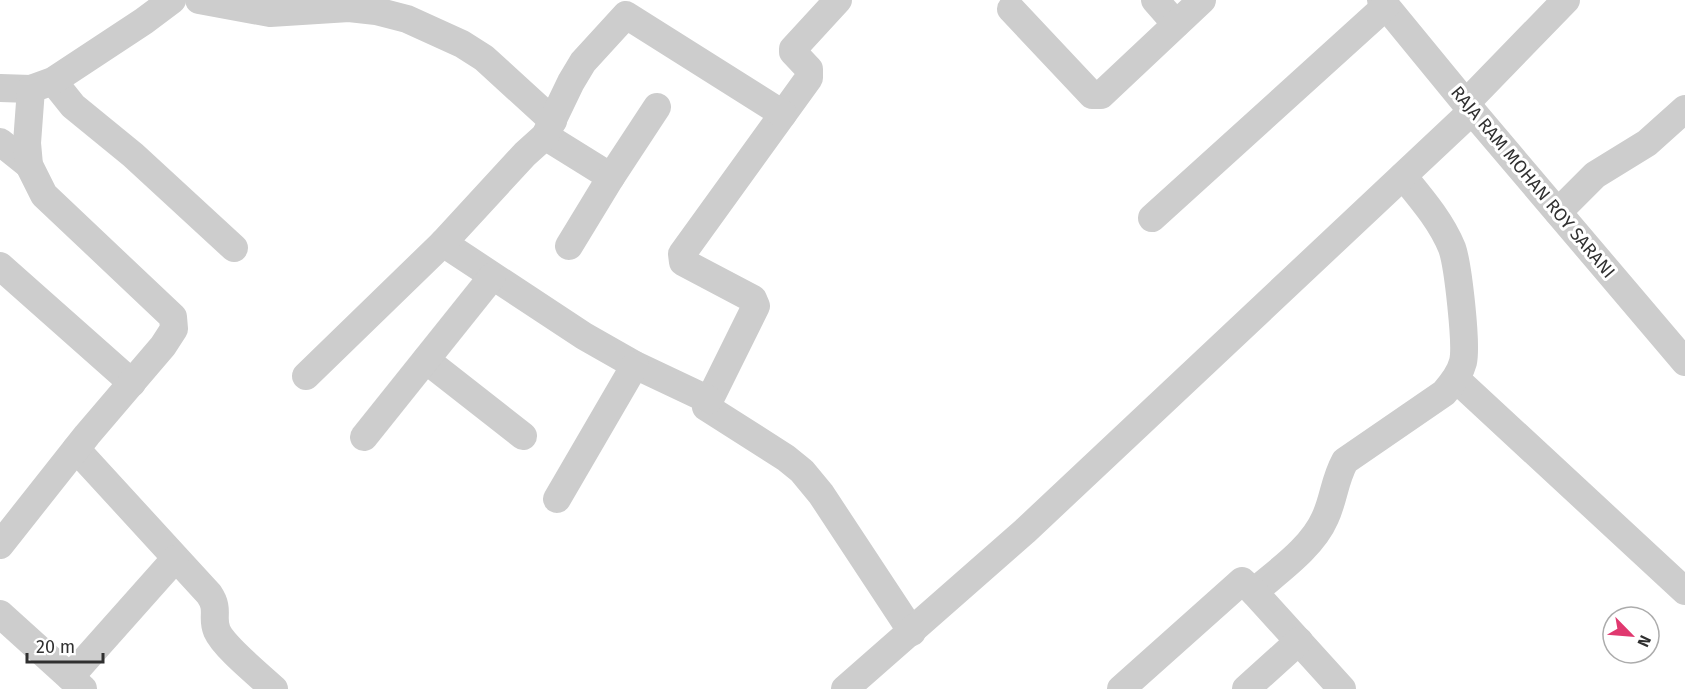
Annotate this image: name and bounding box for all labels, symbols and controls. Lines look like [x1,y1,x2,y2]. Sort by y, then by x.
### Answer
street label: RAJA RAM MOHAN ROY SARANI [1446,82,1620,282]
north arrow [1601,605,1661,665]
scale bar [27,626,104,664]
text: N [1633,632,1655,650]
text: 20 m [36,636,75,658]

